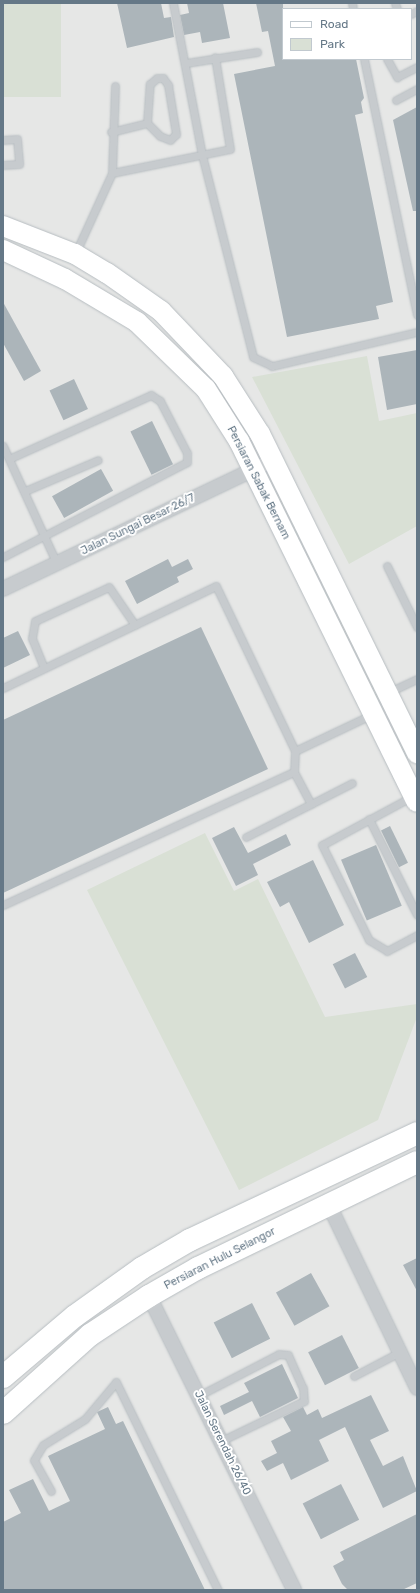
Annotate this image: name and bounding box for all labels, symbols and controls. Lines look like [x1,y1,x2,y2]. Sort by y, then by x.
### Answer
legend [282,8,412,60]
text: Road [320,17,348,31]
text: Park [320,37,345,51]
street label: Persiaran Sabak Bernam [224,424,292,542]
street label: Jalan Sungai Besar 26/7 [79,492,197,558]
street label: Persiaran Hulu Selangor [162,1225,278,1293]
street label: Jalan Serendah 26/40 [191,1389,253,1497]

